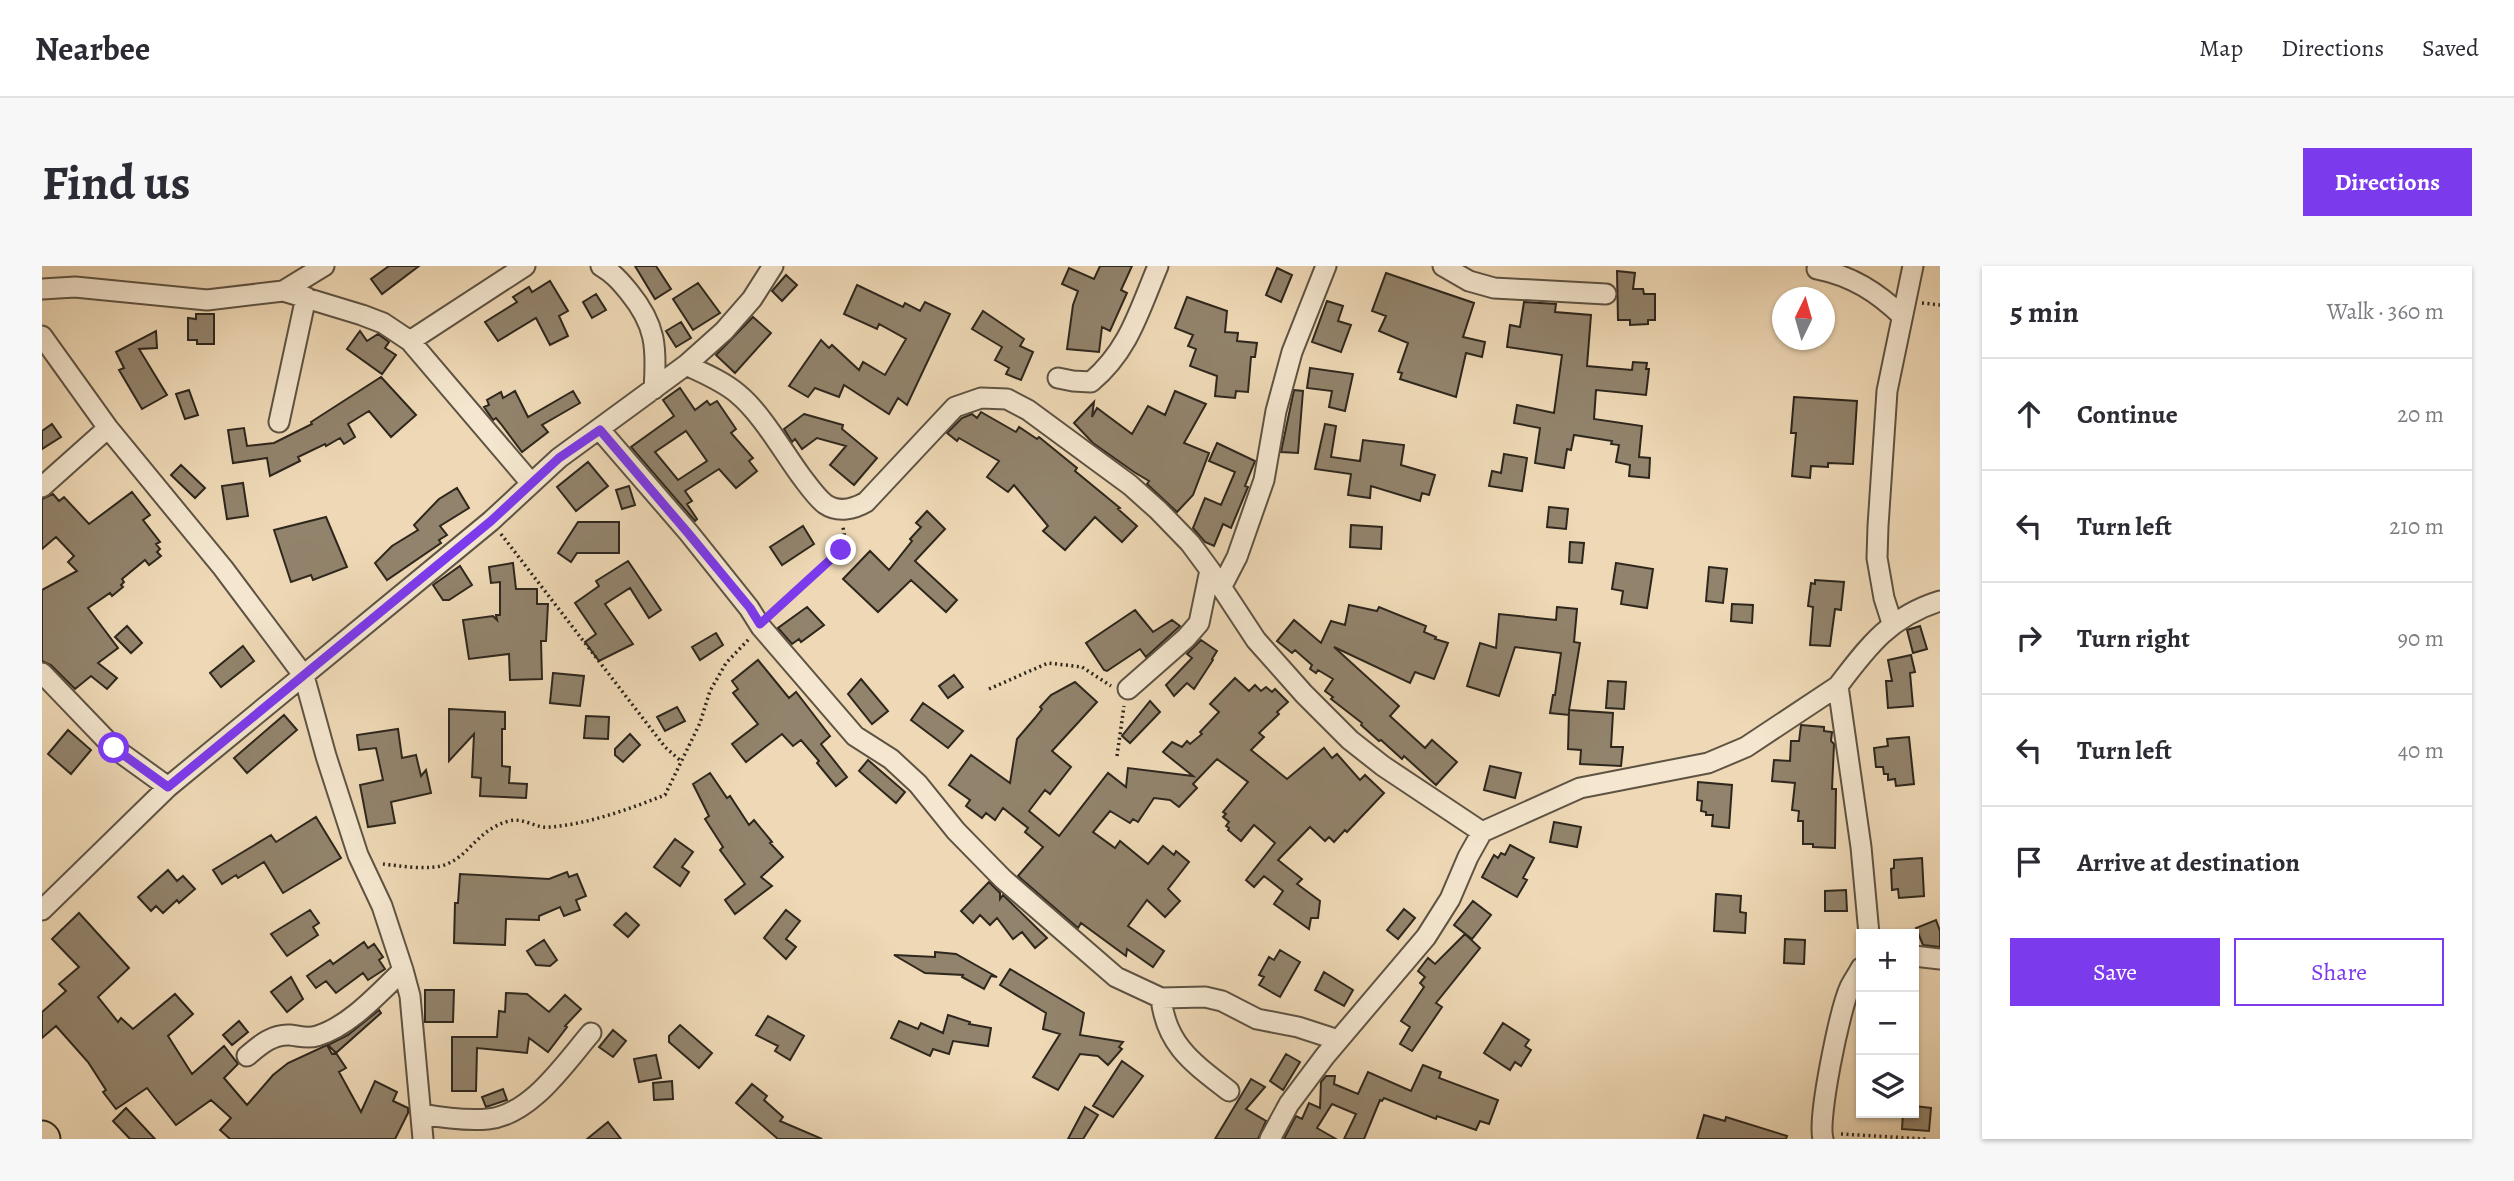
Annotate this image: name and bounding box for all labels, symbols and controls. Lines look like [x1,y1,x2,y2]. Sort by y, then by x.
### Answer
text: Nearbee [35,26,150,71]
text: Map [2199,32,2243,64]
text: Directions [2281,32,2384,64]
text: Saved [2422,32,2479,64]
button: Directions [2303,148,2472,216]
text: Find us [42,149,190,216]
north arrow [1772,287,1835,350]
text: 5 min [2010,292,2079,332]
text: Walk · 360 m [2327,296,2444,327]
icon: ahead [2010,395,2048,433]
text: Continue [2077,397,2178,432]
text: 20 m [2397,399,2444,430]
icon: left [2010,507,2048,545]
text: Turn left [2077,509,2172,544]
text: 210 m [2389,511,2444,542]
route end [825,534,856,565]
icon: right [2010,619,2048,657]
text: Turn right [2077,621,2190,656]
text: 90 m [2398,623,2444,654]
icon: left [2010,731,2048,769]
route start [98,732,129,763]
text: Turn left [2077,733,2172,768]
text: 40 m [2398,735,2444,766]
icon: arrive [2010,843,2048,881]
text: Arrive at destination [2077,845,2300,880]
map controls [1856,929,1919,1118]
button: + [1856,929,1919,992]
button: Save [2010,938,2220,1006]
button: Share [2234,938,2444,1006]
button: − [1856,992,1919,1055]
button: layers [1856,1055,1919,1118]

